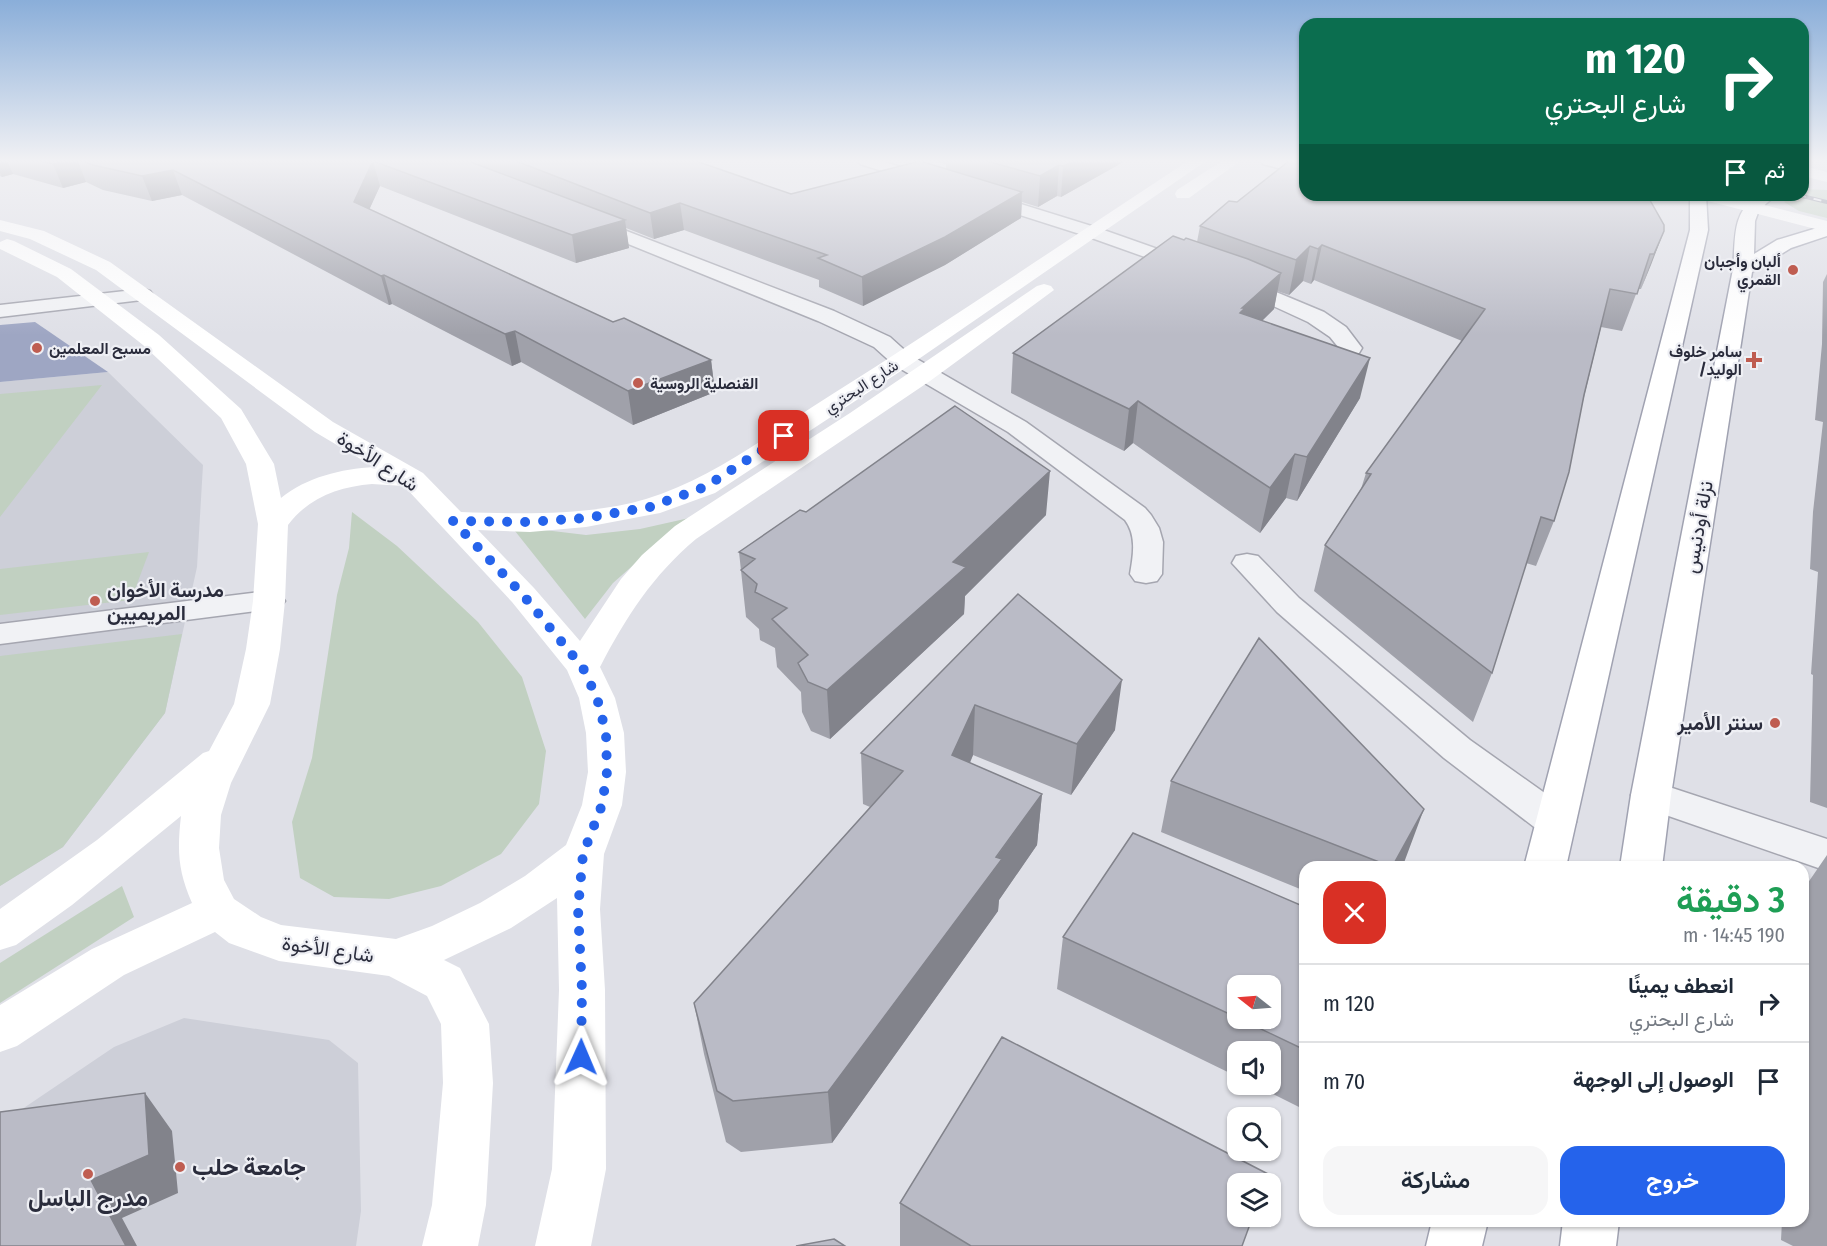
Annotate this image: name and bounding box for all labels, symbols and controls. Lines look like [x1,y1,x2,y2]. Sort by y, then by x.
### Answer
text: 120 m [1585,34,1686,84]
icon: right [1707,42,1785,120]
text: شارع البحتري [1544,88,1686,120]
icon: arrive [1719,156,1752,189]
text: ثم [1764,157,1785,184]
place label: ألبان وأجبان القمري [1704,252,1781,293]
marker: ألبان وأجبان القمري [1786,263,1800,277]
place label: مسبح المعلمين [49,339,151,360]
marker: مسبح المعلمين [30,341,44,355]
place label: سامر خلوف /الوليد [1669,342,1742,380]
marker: سامر خلوف /الوليد [1747,353,1761,367]
street label: شارع البحتري [821,356,904,421]
place label: القنصلية الروسية [650,374,758,394]
marker: القنصلية الروسية [631,376,645,390]
pin [758,410,809,461]
icon: arrive [767,419,800,452]
street label: شارع الأخوة [332,426,423,498]
street label: نزلة أودنيس [1678,479,1719,575]
place label: مدرسة الأخوان المريميين [107,578,224,626]
marker: مدرسة الأخوان المريميين [88,594,102,608]
place label: سنتر الأمير [1676,711,1763,736]
marker: سنتر الأمير [1768,716,1782,730]
text: 3 دقيقة [1676,878,1785,922]
button: close [1323,881,1386,944]
text: 190 m · 14:45 [1683,923,1785,947]
street label: شارع الأخوة [280,931,375,969]
text: انعطف يمينًا [1628,972,1734,999]
north arrow [1227,975,1281,1029]
map controls [1227,975,1281,1227]
icon: right [1752,987,1785,1020]
text: 120 m [1323,990,1375,1017]
text: شارع البحتري [1629,1007,1734,1031]
position arrow [549,1025,613,1089]
button: sound [1227,1041,1281,1095]
icon: arrive [1752,1065,1785,1098]
text: الوصول إلى الوجهة [1573,1066,1734,1093]
text: 70 m [1323,1068,1365,1095]
button: search [1227,1107,1281,1161]
button: مشاركة [1323,1146,1548,1215]
button: خروج [1560,1146,1785,1215]
place label: جامعة حلب [192,1153,306,1181]
marker: جامعة حلب [173,1160,187,1174]
marker: مدرج الباسل [81,1167,95,1181]
button: layers [1227,1173,1281,1227]
place label: مدرج الباسل [28,1184,148,1214]

